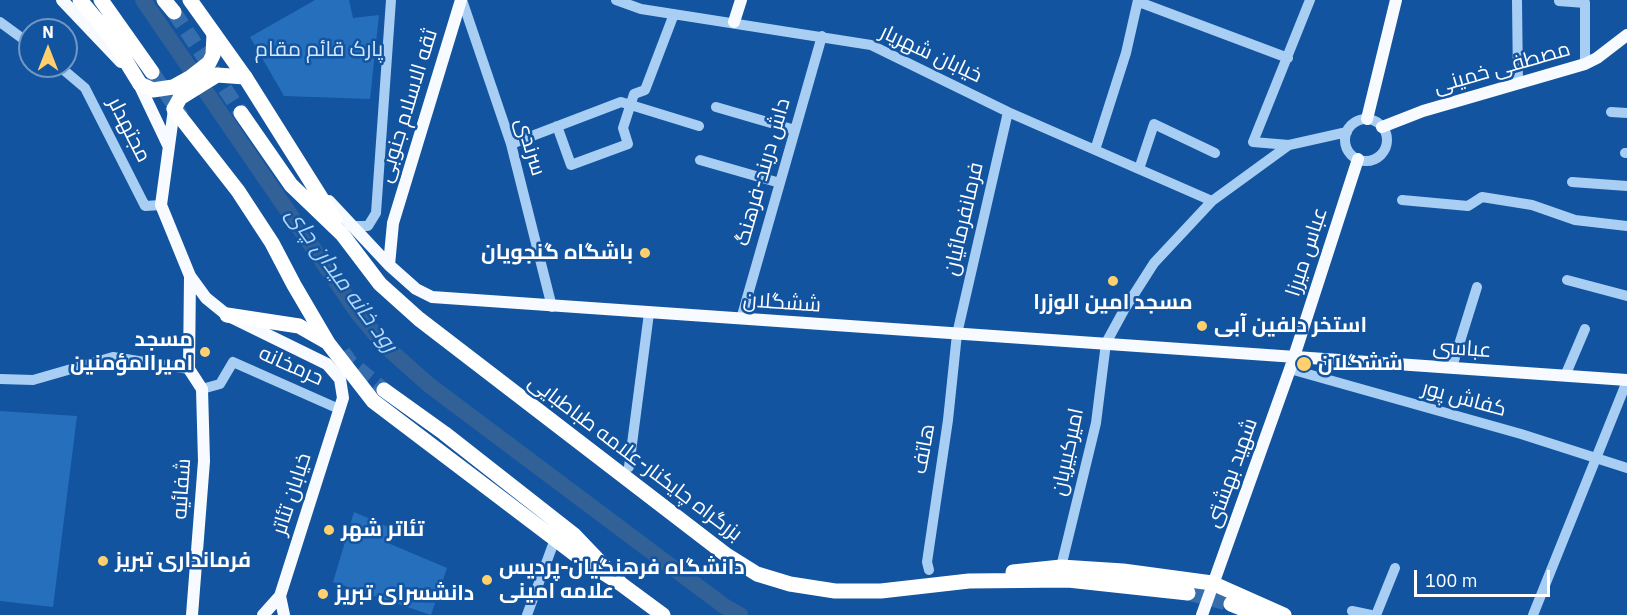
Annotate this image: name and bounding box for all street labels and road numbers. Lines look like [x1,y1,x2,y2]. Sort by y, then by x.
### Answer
street label: خیابان شهریار [876,19,986,89]
street label: ثقه الاسلام جنوبی [373,26,443,186]
street label: مصطفی خمینی [1431,36,1573,100]
street label: مجتهدلر [102,93,156,167]
street label: داش دربند-فرهنگ [730,95,796,249]
street label: سرندی [509,115,551,179]
street label: فرمانفرمائیان [939,160,989,278]
street label: عباس میرزا [1281,204,1333,300]
street label: ششگلان [742,288,822,318]
street label: عباسى [1432,334,1492,364]
street label: حرمخانه [255,341,327,391]
street label: بزرگراه چایکنار-علامه طباطبایی [523,369,747,547]
street label: کفاش پور [1419,376,1509,422]
street label: امیرکبیریان [1046,406,1090,498]
street label: شهید بهشتى [1201,415,1263,531]
street label: هاتف [907,422,941,476]
street label: خیابان تئاتر [267,450,317,538]
street label: شفائیه [167,458,197,520]

